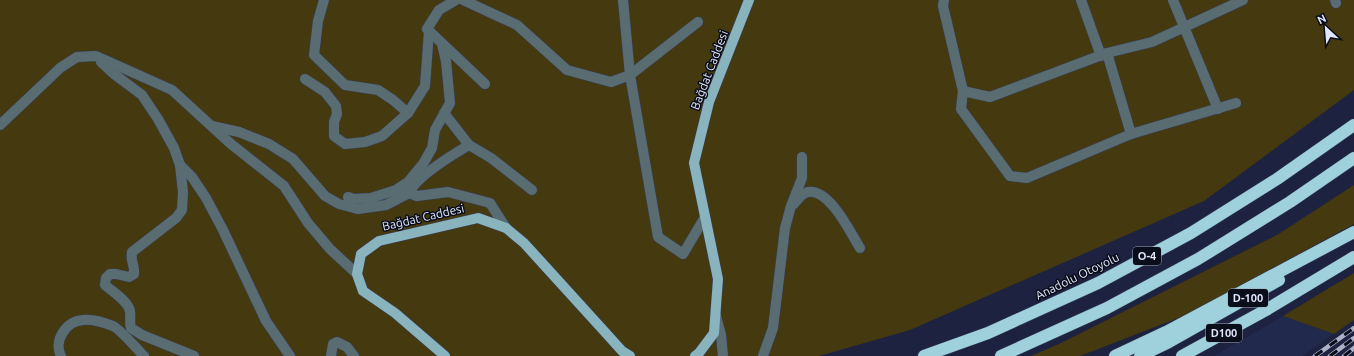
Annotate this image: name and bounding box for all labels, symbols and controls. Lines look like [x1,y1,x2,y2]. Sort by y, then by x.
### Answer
north arrow [1306,8,1346,48]
text: N [1315,12,1328,26]
street label: Bağdat Caddesi [688,29,730,111]
street label: Bağdat Caddesi [381,201,465,233]
road number: O-4 [1133,247,1161,265]
street label: Anadolu Otoyolu [1033,250,1121,302]
road number: D-100 [1228,289,1268,307]
road number: D100 [1206,324,1242,342]

